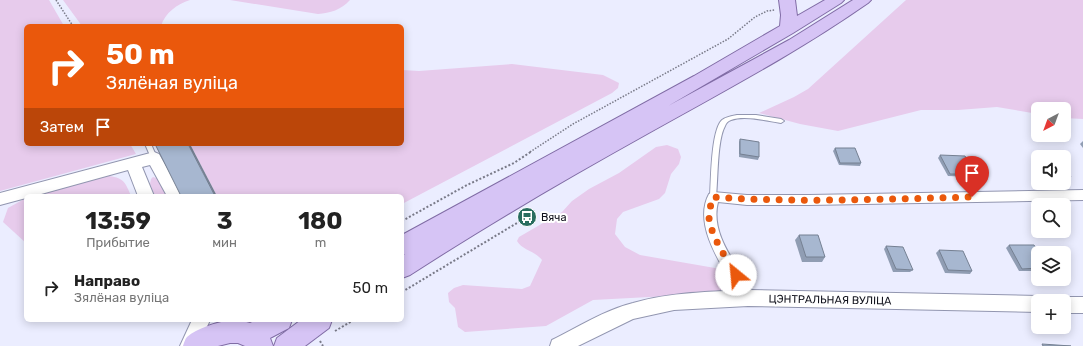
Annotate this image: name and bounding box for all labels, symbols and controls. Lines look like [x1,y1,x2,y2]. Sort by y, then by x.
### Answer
text: 50 m [106,38,175,71]
icon: right [40,40,92,92]
text: Зялёная вуліца [106,72,238,94]
north arrow [1031,102,1071,142]
map controls [1031,102,1071,334]
icon: arrive [92,116,114,138]
text: Затем [40,118,84,136]
button: sound [1031,150,1071,190]
pin [955,156,989,197]
icon: arrive [961,162,983,184]
button: search [1031,198,1071,238]
bus stop icon: Вяча [516,206,538,228]
text: 13:59 [85,207,151,235]
text: 3 [217,207,232,235]
text: 180 [298,207,343,235]
place label: Вяча [541,211,566,224]
text: Прибытие [86,235,150,250]
text: мин [212,235,237,250]
text: m [315,235,326,250]
button: layers [1031,246,1071,286]
position arrow [715,254,757,296]
text: Направо [74,272,140,290]
icon: right [40,277,62,299]
text: 50 m [353,279,388,297]
text: Зялёная вуліца [74,290,169,305]
street label: ЦЭНТРАЛЬНАЯ ВУЛІЦА [768,292,892,308]
button: + [1031,294,1071,334]

